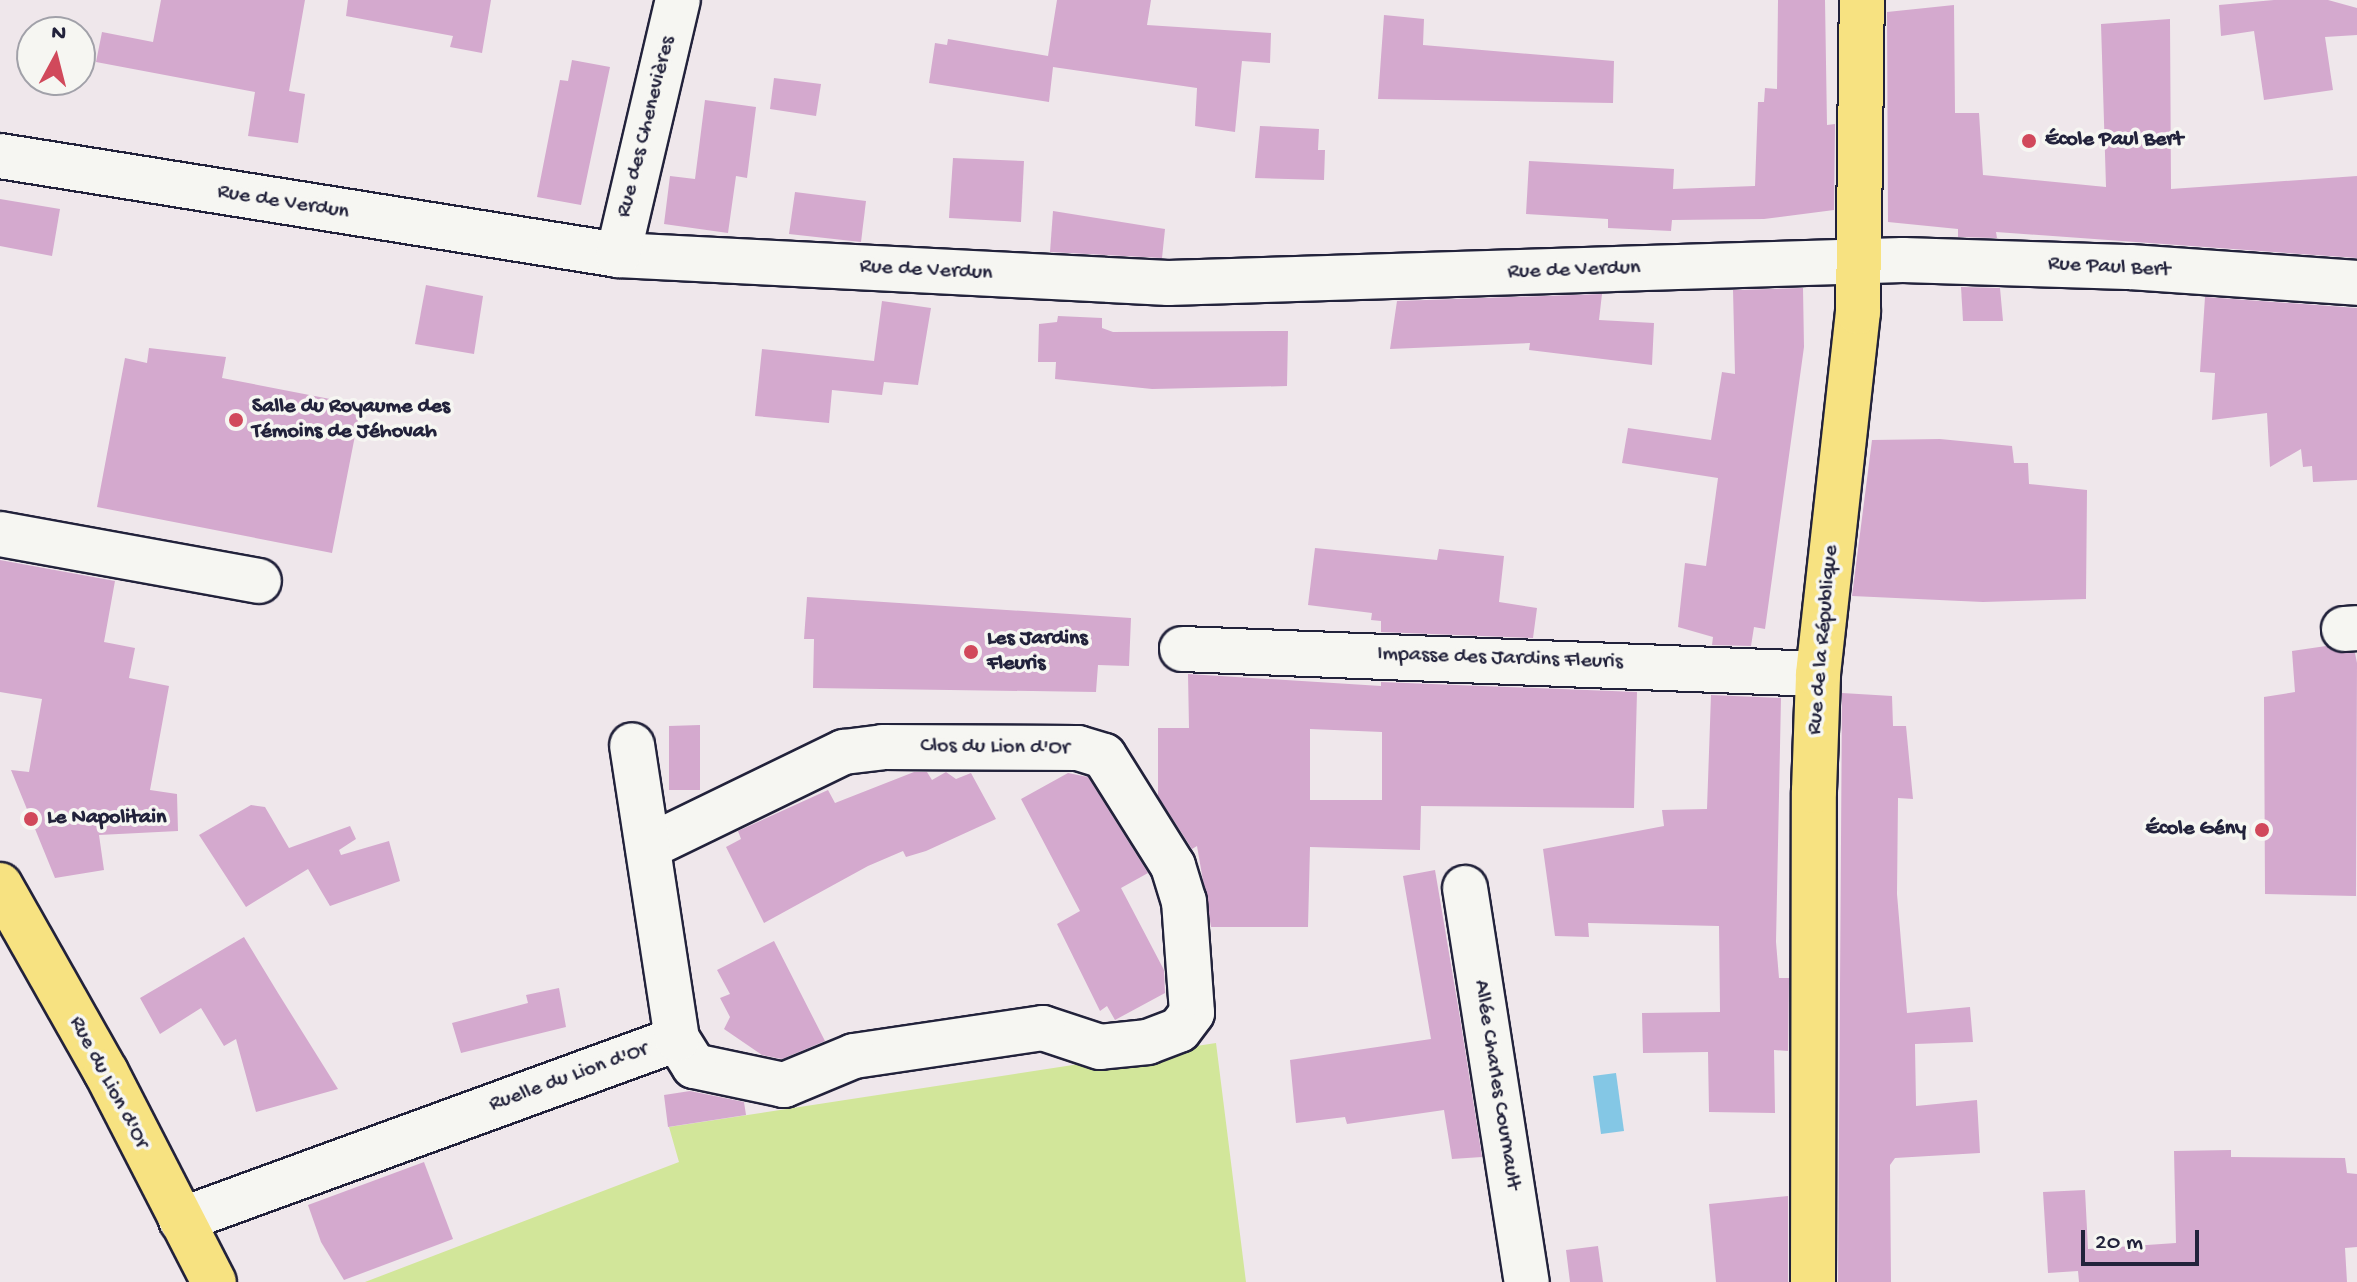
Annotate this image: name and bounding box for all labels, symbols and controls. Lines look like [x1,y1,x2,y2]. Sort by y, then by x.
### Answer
north arrow [16,16,96,96]
text: N [50,20,67,48]
street label: Rue des Chenevières [612,34,682,220]
place label: École Paul Bert [2045,128,2183,154]
marker: École Paul Bert [2020,132,2038,150]
street label: Rue de Verdun [215,180,351,226]
street label: Rue Paul Bert [2047,252,2171,284]
street label: Rue de Verdun [859,254,993,288]
street label: Rue de Verdun [1507,255,1641,287]
place label: Salle du Royaume des Témoins de Jéhovah [252,394,450,446]
marker: Salle du Royaume des Témoins de Jéhovah [227,411,245,429]
street label: Rue de la République [1803,544,1845,736]
place label: Les Jardins Fleuris [987,626,1088,678]
street label: Impasse des Jardins Fleuris [1377,642,1623,676]
marker: Les Jardins Fleuris [962,643,980,661]
street label: Clos du Lion d'Or [920,733,1070,763]
place label: Le Napolitain [47,806,166,832]
marker: Le Napolitain [22,810,40,828]
place label: École Gény [2145,817,2246,843]
marker: École Gény [2253,821,2271,839]
street label: Allée Charles Cournault [1466,978,1526,1192]
street label: Rue du Lion d'Or [62,1012,154,1154]
street label: Ruelle du Lion d'Or [486,1037,652,1119]
scale bar [2085,1214,2203,1264]
text: 20 m [2095,1229,2143,1258]

